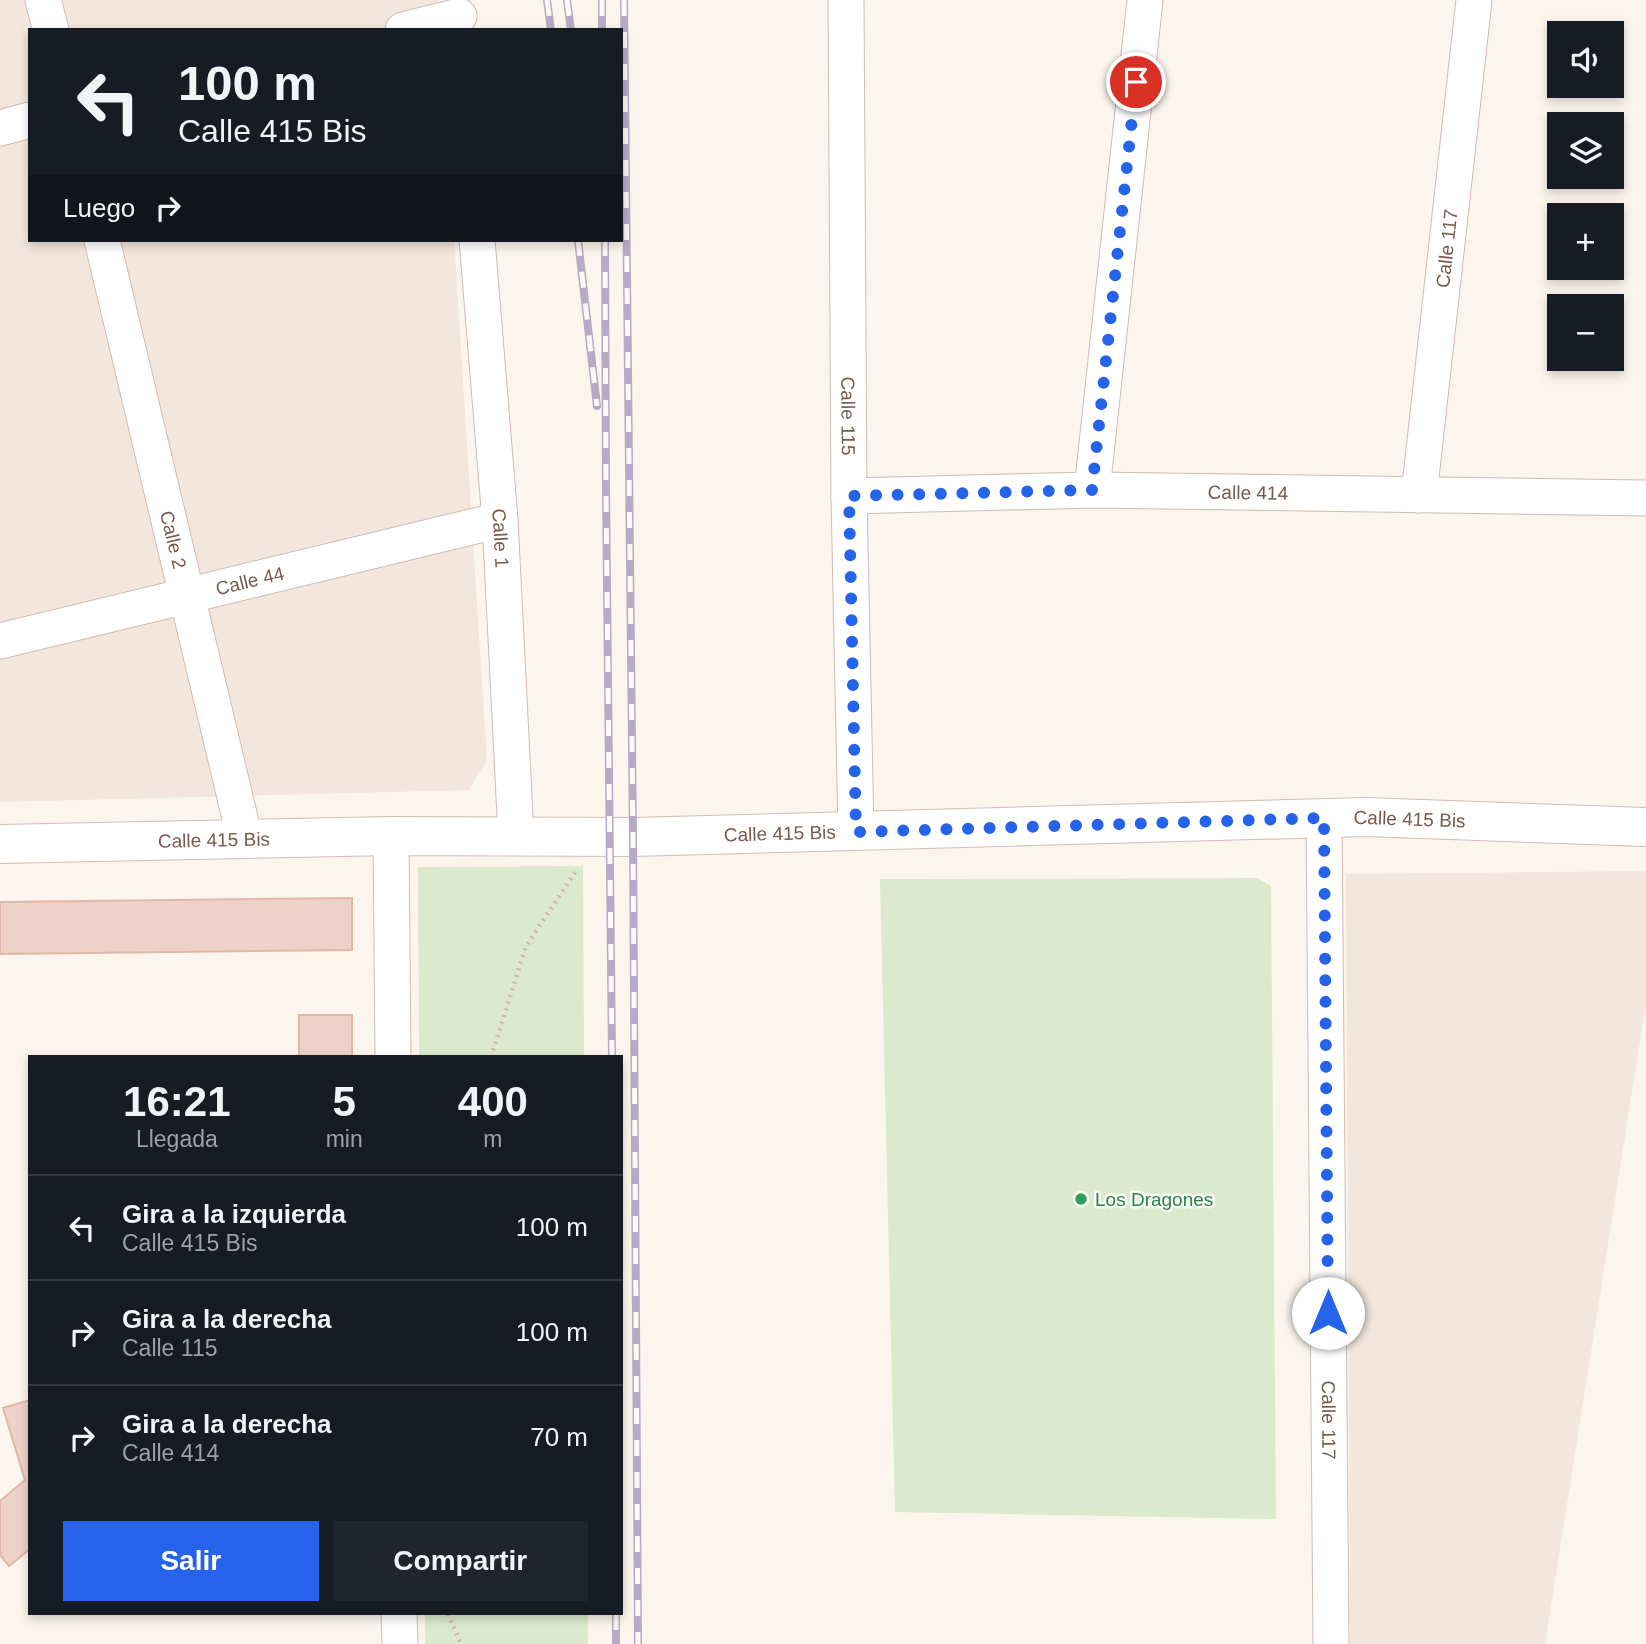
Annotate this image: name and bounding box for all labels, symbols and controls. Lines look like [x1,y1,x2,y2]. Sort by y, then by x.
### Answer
map controls [1547,21,1624,371]
button: sound [1547,21,1624,98]
pin [1106,52,1166,112]
icon: left [63,56,154,147]
text: 100 m [178,56,317,110]
icon: arrive [1117,63,1155,101]
button: layers [1547,112,1624,189]
text: Calle 415 Bis [178,113,367,149]
icon: right [149,189,187,227]
text: Luego [63,193,135,223]
button: + [1547,203,1624,280]
street label: Calle 117 [1432,208,1462,289]
button: − [1547,294,1624,371]
street label: Calle 115 [837,376,859,456]
street label: Calle 414 [1208,482,1289,504]
street label: Calle 2 [156,508,190,571]
street label: Calle 1 [488,508,512,568]
street label: Calle 44 [214,563,287,599]
street label: Calle 415 Bis [1353,807,1466,832]
street label: Calle 415 Bis [724,821,836,846]
street label: Calle 415 Bis [158,828,270,852]
text: 16:21 [123,1078,231,1125]
text: 5 [332,1078,356,1125]
text: 400 [458,1078,528,1125]
text: Llegada [136,1126,218,1152]
text: min [326,1126,363,1152]
text: m [483,1126,502,1152]
place label: Los Dragones [1095,1189,1213,1210]
marker: Los Dragones [1073,1191,1089,1207]
text: Gira a la izquierda [122,1199,346,1229]
icon: left [63,1209,101,1247]
text: 100 m [516,1212,588,1242]
text: Calle 415 Bis [122,1230,258,1256]
position arrow [1291,1276,1365,1350]
text: Gira a la derecha [122,1304,332,1334]
icon: right [63,1314,101,1352]
text: 100 m [516,1317,588,1347]
text: Calle 115 [122,1335,217,1361]
street label: Calle 117 [1318,1380,1339,1460]
text: Gira a la derecha [122,1409,332,1439]
icon: right [63,1419,101,1457]
text: 70 m [530,1422,588,1452]
text: Calle 414 [122,1440,219,1466]
button: Salir [63,1521,319,1601]
button: Compartir [333,1521,588,1601]

